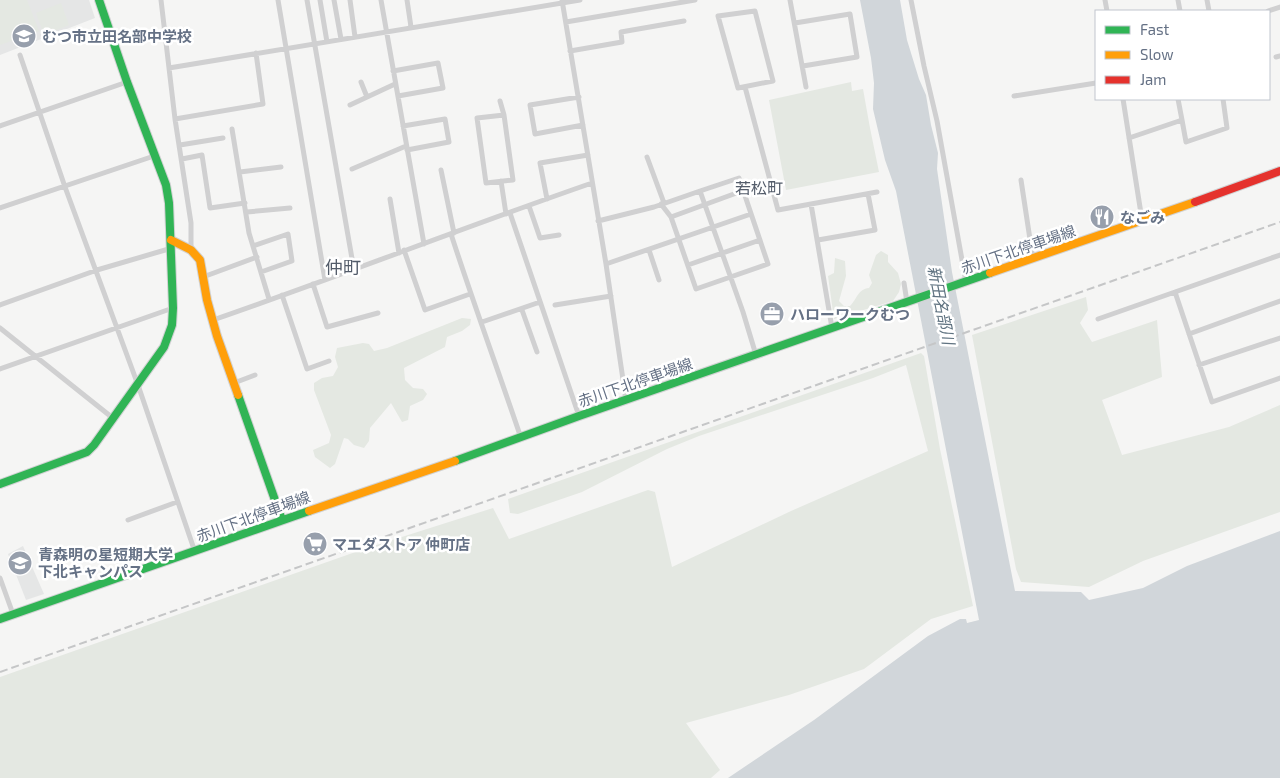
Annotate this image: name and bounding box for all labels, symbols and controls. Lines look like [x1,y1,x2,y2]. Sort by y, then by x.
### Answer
legend [1095,10,1270,100]
text: Fast [1140,20,1170,38]
school or university icon: むつ市立田名部中学校 [11,23,37,49]
place label: むつ市立田名部中学校 [42,27,192,45]
text: Slow [1140,45,1174,63]
text: Jam [1140,70,1166,88]
district label: 若松町 [735,178,783,197]
restaurant icon: なごみ [1089,204,1115,230]
place label: なごみ [1120,208,1165,226]
street label: 赤川下北停車場線 [958,221,1078,277]
district label: 仲町 [325,256,361,278]
water label: 新田名部川 [925,264,959,348]
office icon: ハローワークむつ [759,301,785,327]
place label: ハローワークむつ [790,305,910,323]
street label: 赤川下北停車場線 [575,354,695,410]
street label: 赤川下北停車場線 [194,487,312,545]
supermarket icon: マエダストア 仲町店 [302,531,328,557]
place label: マエダストア 仲町店 [332,535,470,553]
place label: 青森明の星短期大学 下北キャンパス [38,545,173,580]
school or university icon: 青森明の星短期大学 下北キャンパス [7,550,33,576]

